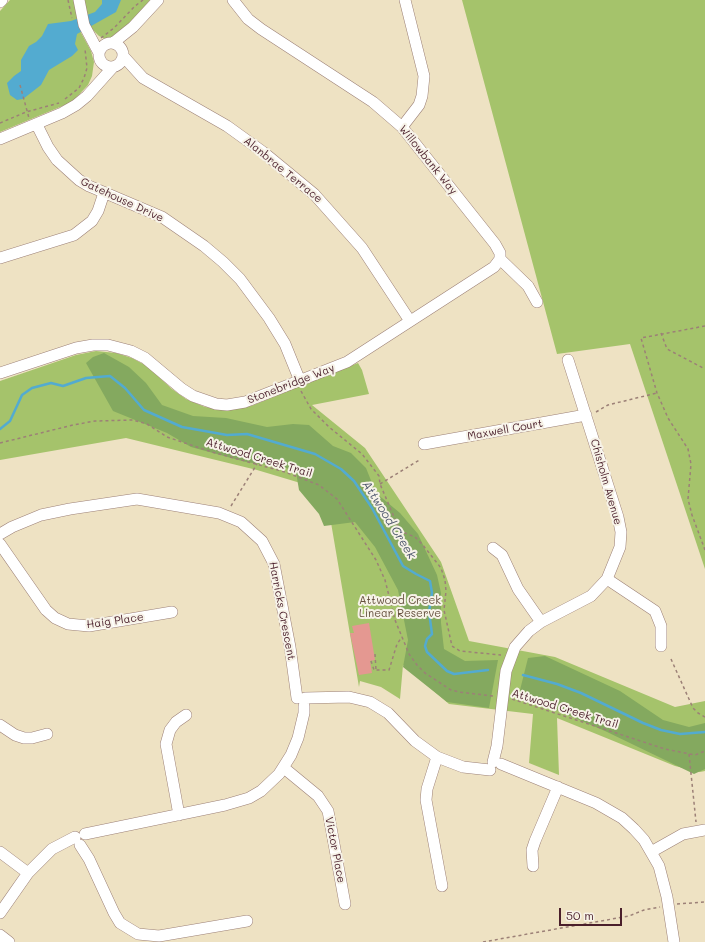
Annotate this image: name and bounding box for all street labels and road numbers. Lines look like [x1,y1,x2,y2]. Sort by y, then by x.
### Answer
street label: Willowbank Way [396,123,460,197]
street label: Alanbrae Terrace [241,134,325,206]
street label: Gatehouse Drive [78,175,166,225]
street label: Stonebridge Way [246,361,336,407]
street label: Maxwell Court [466,417,544,443]
street label: Attwood Creek Trail [204,436,314,480]
street label: Chisholm Avenue [587,438,625,526]
street label: Harricks Crescent [266,561,298,661]
street label: Haig Place [86,610,144,632]
street label: Attwood Creek Trail [510,687,620,731]
street label: Victor Place [322,816,348,884]

